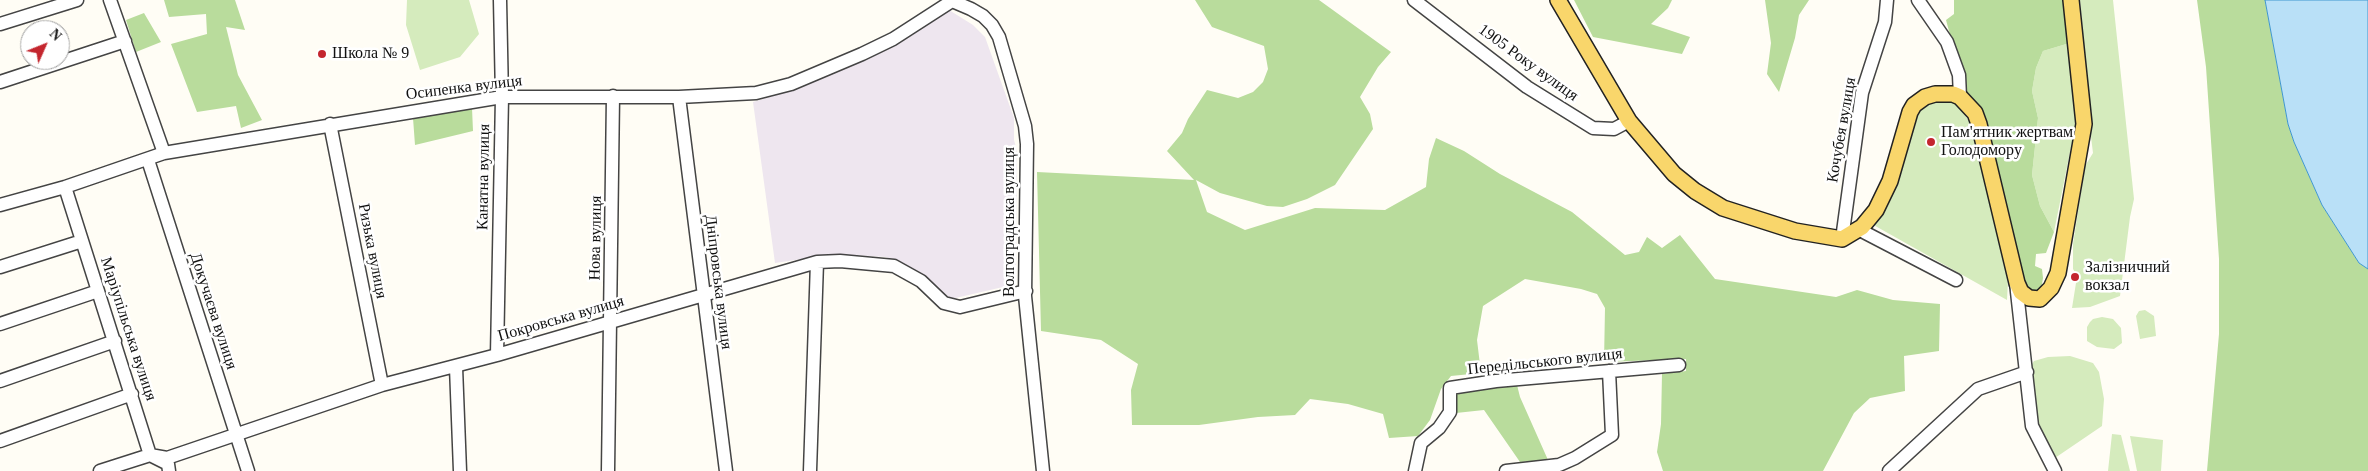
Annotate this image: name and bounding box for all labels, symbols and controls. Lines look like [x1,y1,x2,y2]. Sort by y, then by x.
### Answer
north arrow [20,20,70,70]
street label: 1905 Року вулиця [1474,20,1582,106]
text: N [47,26,64,44]
place label: Школа № 9 [332,44,409,64]
marker: Школа № 9 [316,48,328,60]
street label: Осипенка вулиця [405,71,523,105]
street label: Кочубея вулиця [1823,76,1861,184]
place label: Пам'ятник жертвам Голодомору [1941,123,2073,161]
street label: Канатна вулиця [473,124,495,230]
marker: Пам'ятник жертвам Голодомору [1925,136,1937,148]
street label: Волгоградська вулиця [1000,147,1020,297]
street label: Нова вулиця [586,195,606,281]
street label: Ризька вулиця [353,202,391,300]
street label: Дніпровська вулиця [700,213,736,351]
street label: Докучаєва вулиця [185,250,241,372]
street label: Маріупільська вулиця [96,255,160,403]
place label: Залізничний вокзал [2085,258,2170,296]
marker: Залізничний вокзал [2069,271,2081,283]
street label: Покровська вулиця [496,292,626,346]
street label: Передільського вулиця [1467,344,1623,380]

